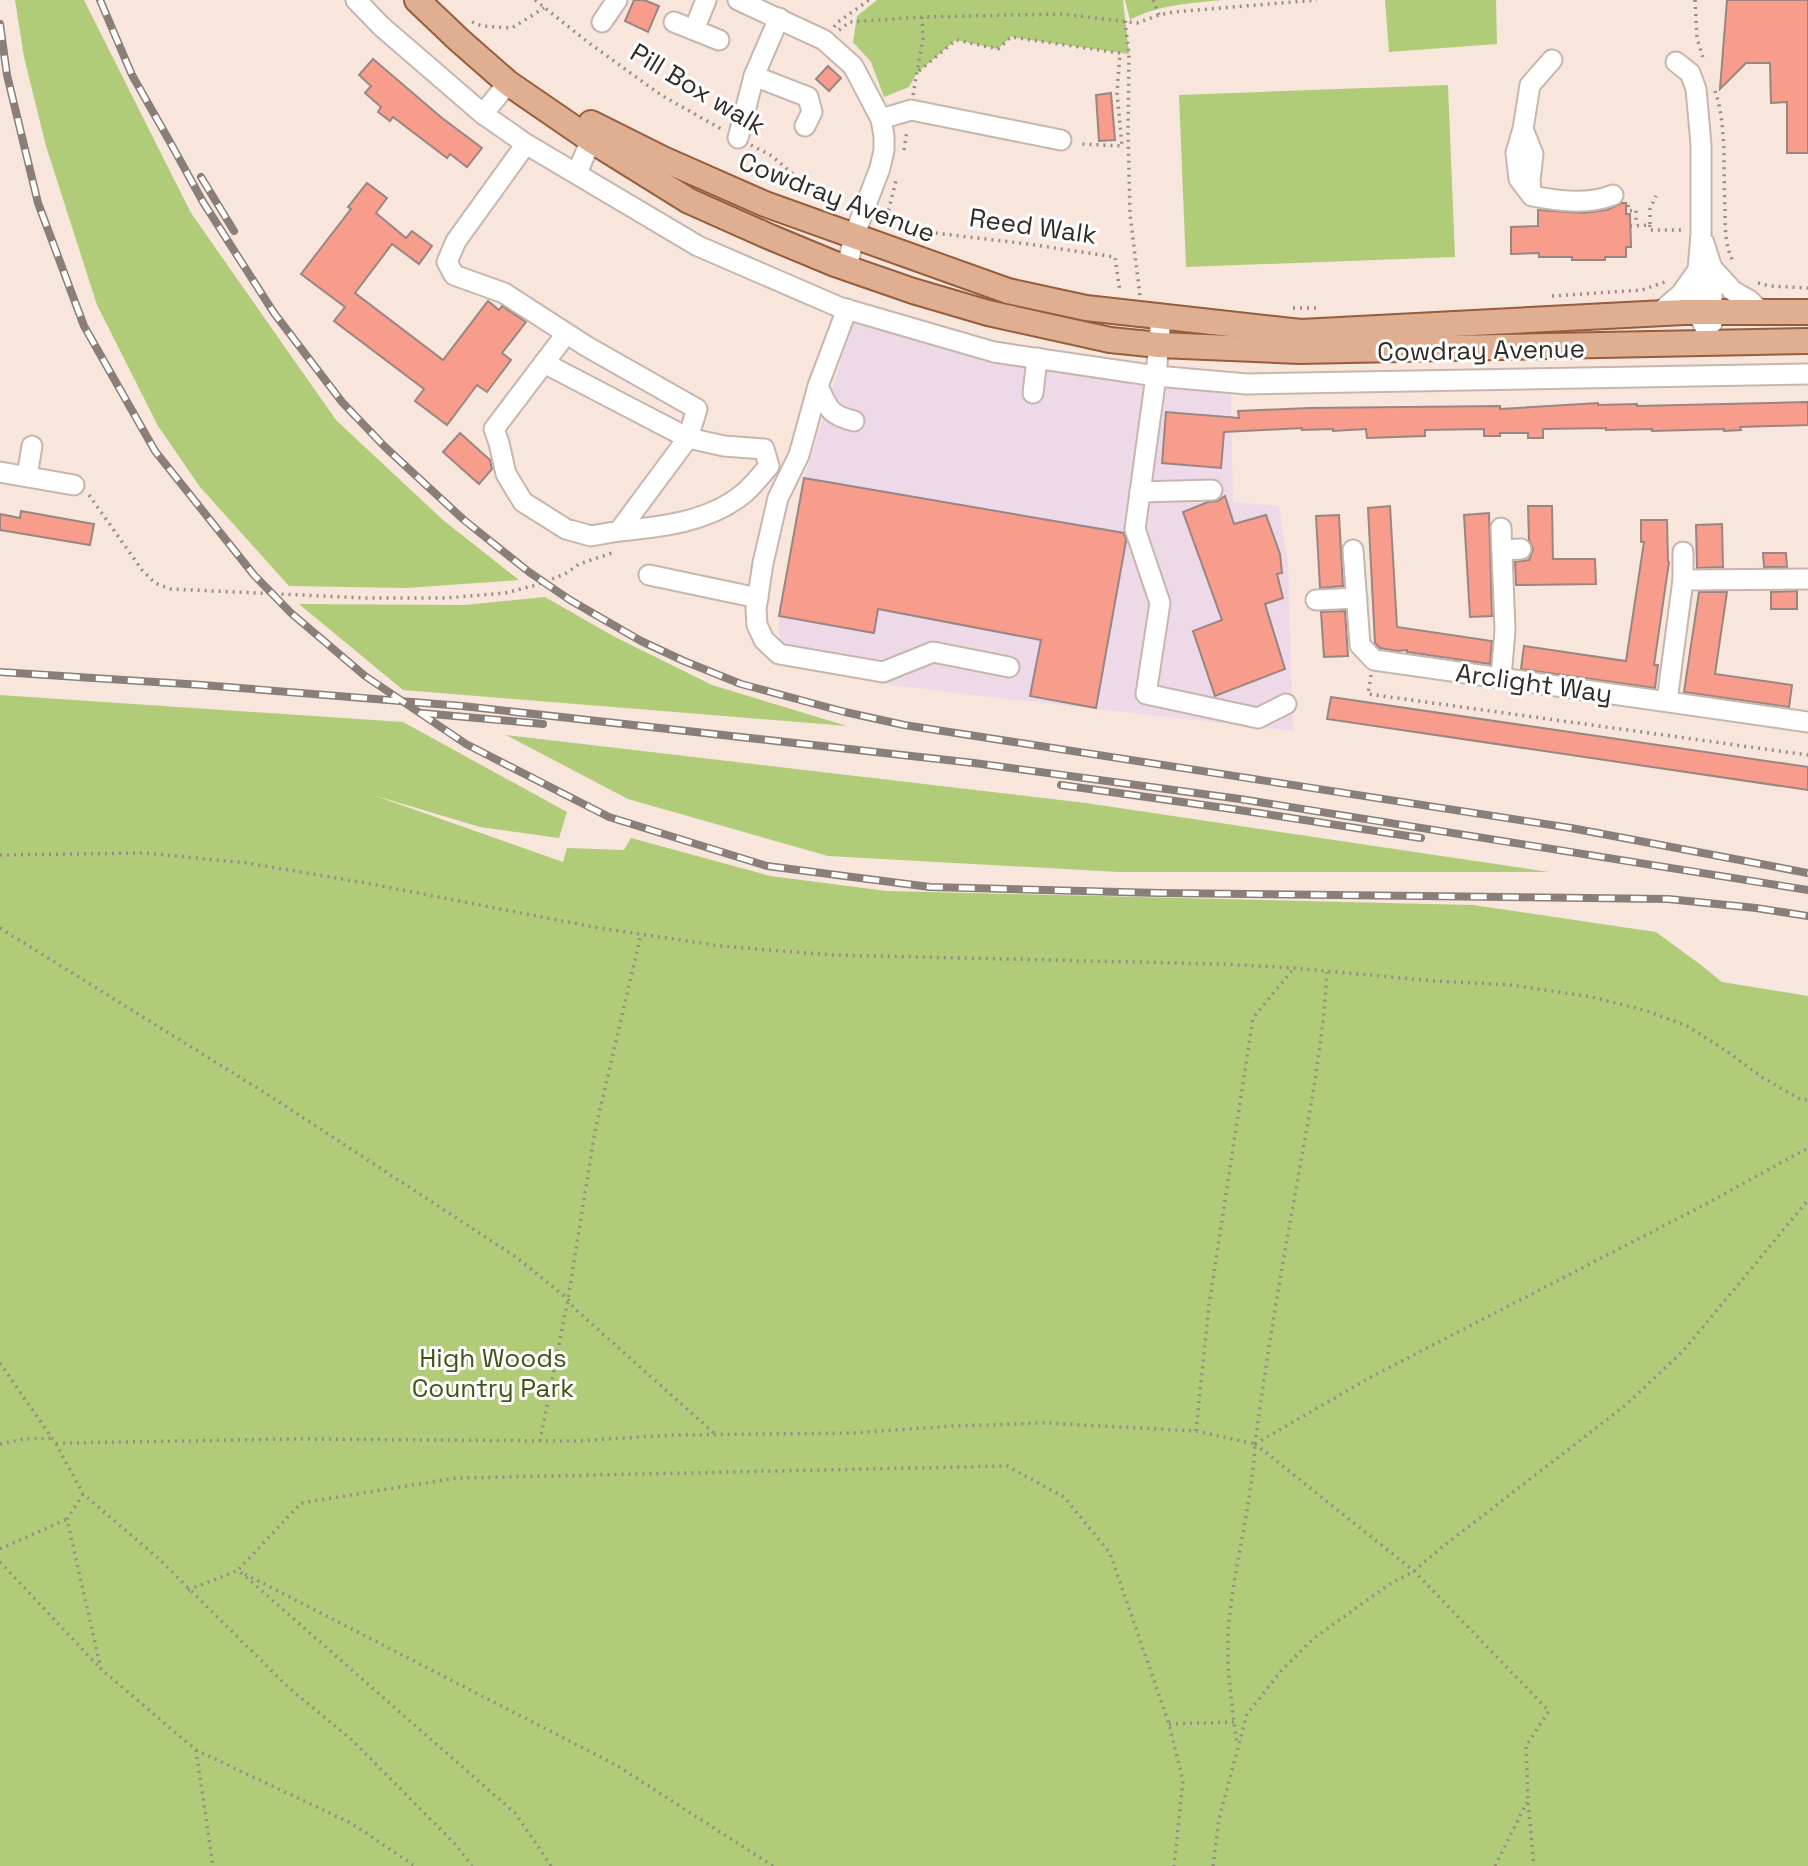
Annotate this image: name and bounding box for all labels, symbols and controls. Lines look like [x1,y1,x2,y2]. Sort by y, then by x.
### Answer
street label: Pill Box walk [624,35,772,143]
street label: Cowdray Avenue [734,144,940,250]
street label: Reed Walk [967,200,1099,252]
street label: Cowdray Avenue [1377,331,1585,369]
street label: Arclight Way [1454,655,1614,711]
park label: High Woods Country Park [412,1341,574,1405]

